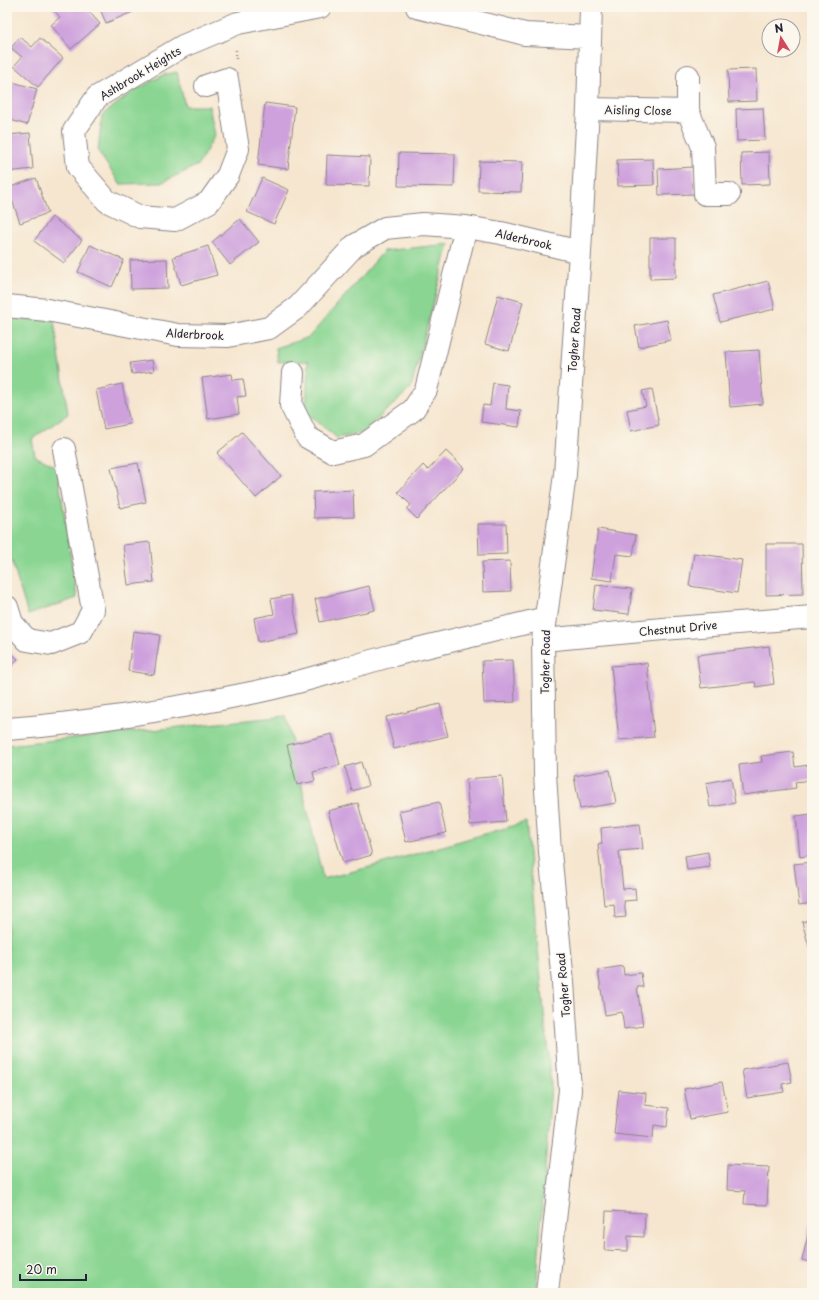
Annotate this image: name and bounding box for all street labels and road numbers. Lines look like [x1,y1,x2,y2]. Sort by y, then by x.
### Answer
street label: Ashbrook Heights [96,42,184,104]
street label: Aisling Close [604,101,672,119]
street label: Alderbrook [494,224,555,254]
street label: Togher Road [563,307,585,373]
street label: Alderbrook [166,324,225,344]
street label: Chestnut Drive [638,616,718,640]
street label: Togher Road [536,629,554,695]
street label: Togher Road [552,952,574,1018]

